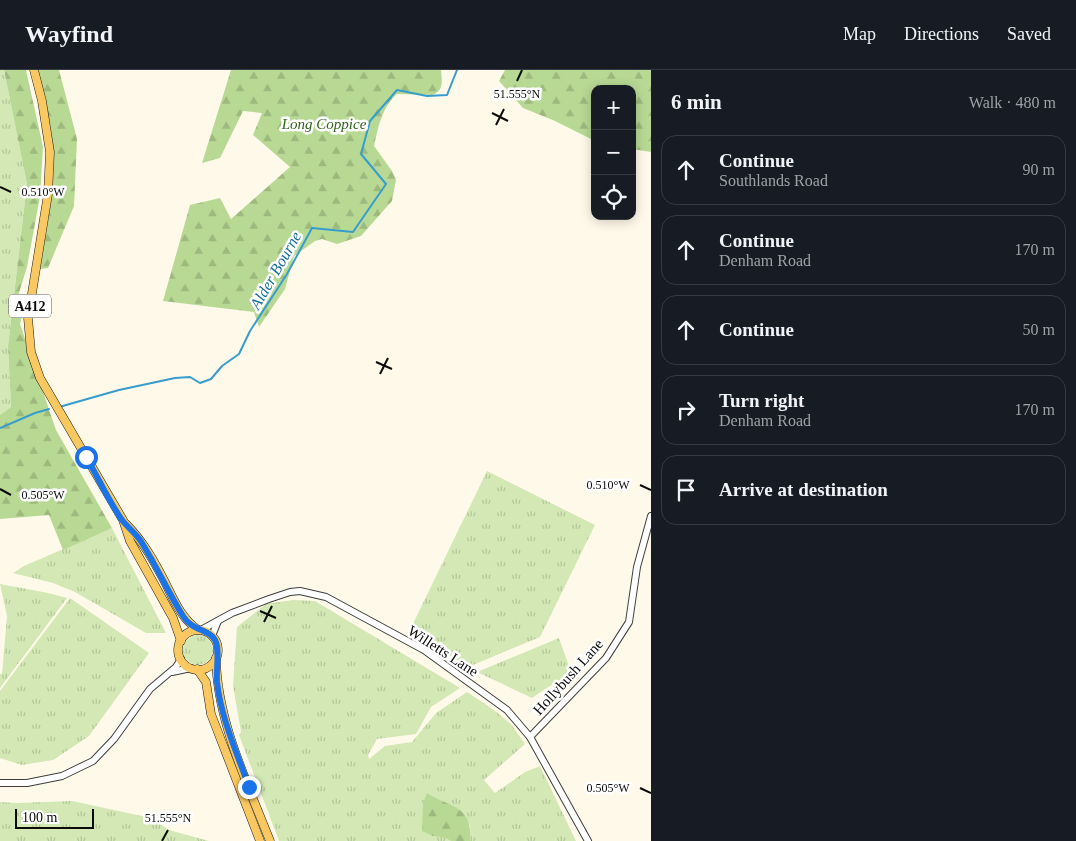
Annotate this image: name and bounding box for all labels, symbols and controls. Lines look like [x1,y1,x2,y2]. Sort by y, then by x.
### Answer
text: Wayfind [25,21,113,47]
text: Map [843,24,876,44]
text: Directions [904,24,979,44]
text: Saved [1007,24,1051,44]
map controls [591,85,636,220]
button: + [591,85,636,130]
text: 51.555°N [494,87,541,101]
text: 6 min [671,90,722,114]
text: Walk · 480 m [969,94,1056,111]
park label: Long Coppice [281,116,367,132]
button: − [591,130,636,175]
text: Continue [719,150,794,171]
icon: ahead [672,156,700,184]
text: 90 m [1023,161,1055,178]
text: Southlands Road [719,172,828,189]
button: locate [591,175,636,220]
text: 0.510°W [21,185,65,199]
water label: Alder Bourne [246,228,304,313]
text: Continue [719,230,794,251]
icon: ahead [672,236,700,264]
text: 170 m [1015,241,1055,258]
text: Denham Road [719,252,811,269]
road number: A412 [9,295,51,318]
icon: ahead [672,316,700,344]
text: Continue [719,319,794,340]
text: 50 m [1023,321,1055,338]
text: Turn right [719,390,804,411]
icon: right [672,396,700,424]
text: 170 m [1015,401,1055,418]
text: Denham Road [719,412,811,429]
route start [75,446,98,469]
icon: arrive [672,476,700,504]
text: 0.510°W [586,478,630,492]
text: Arrive at destination [719,479,888,500]
text: 0.505°W [21,488,65,502]
street label: Willetts Lane [405,622,481,680]
street label: Hollybush Lane [530,636,606,718]
route end [238,776,261,799]
text: 0.505°W [586,781,630,795]
scale bar [15,806,94,829]
text: 100 m [22,810,57,825]
text: 51.555°N [145,811,192,825]

